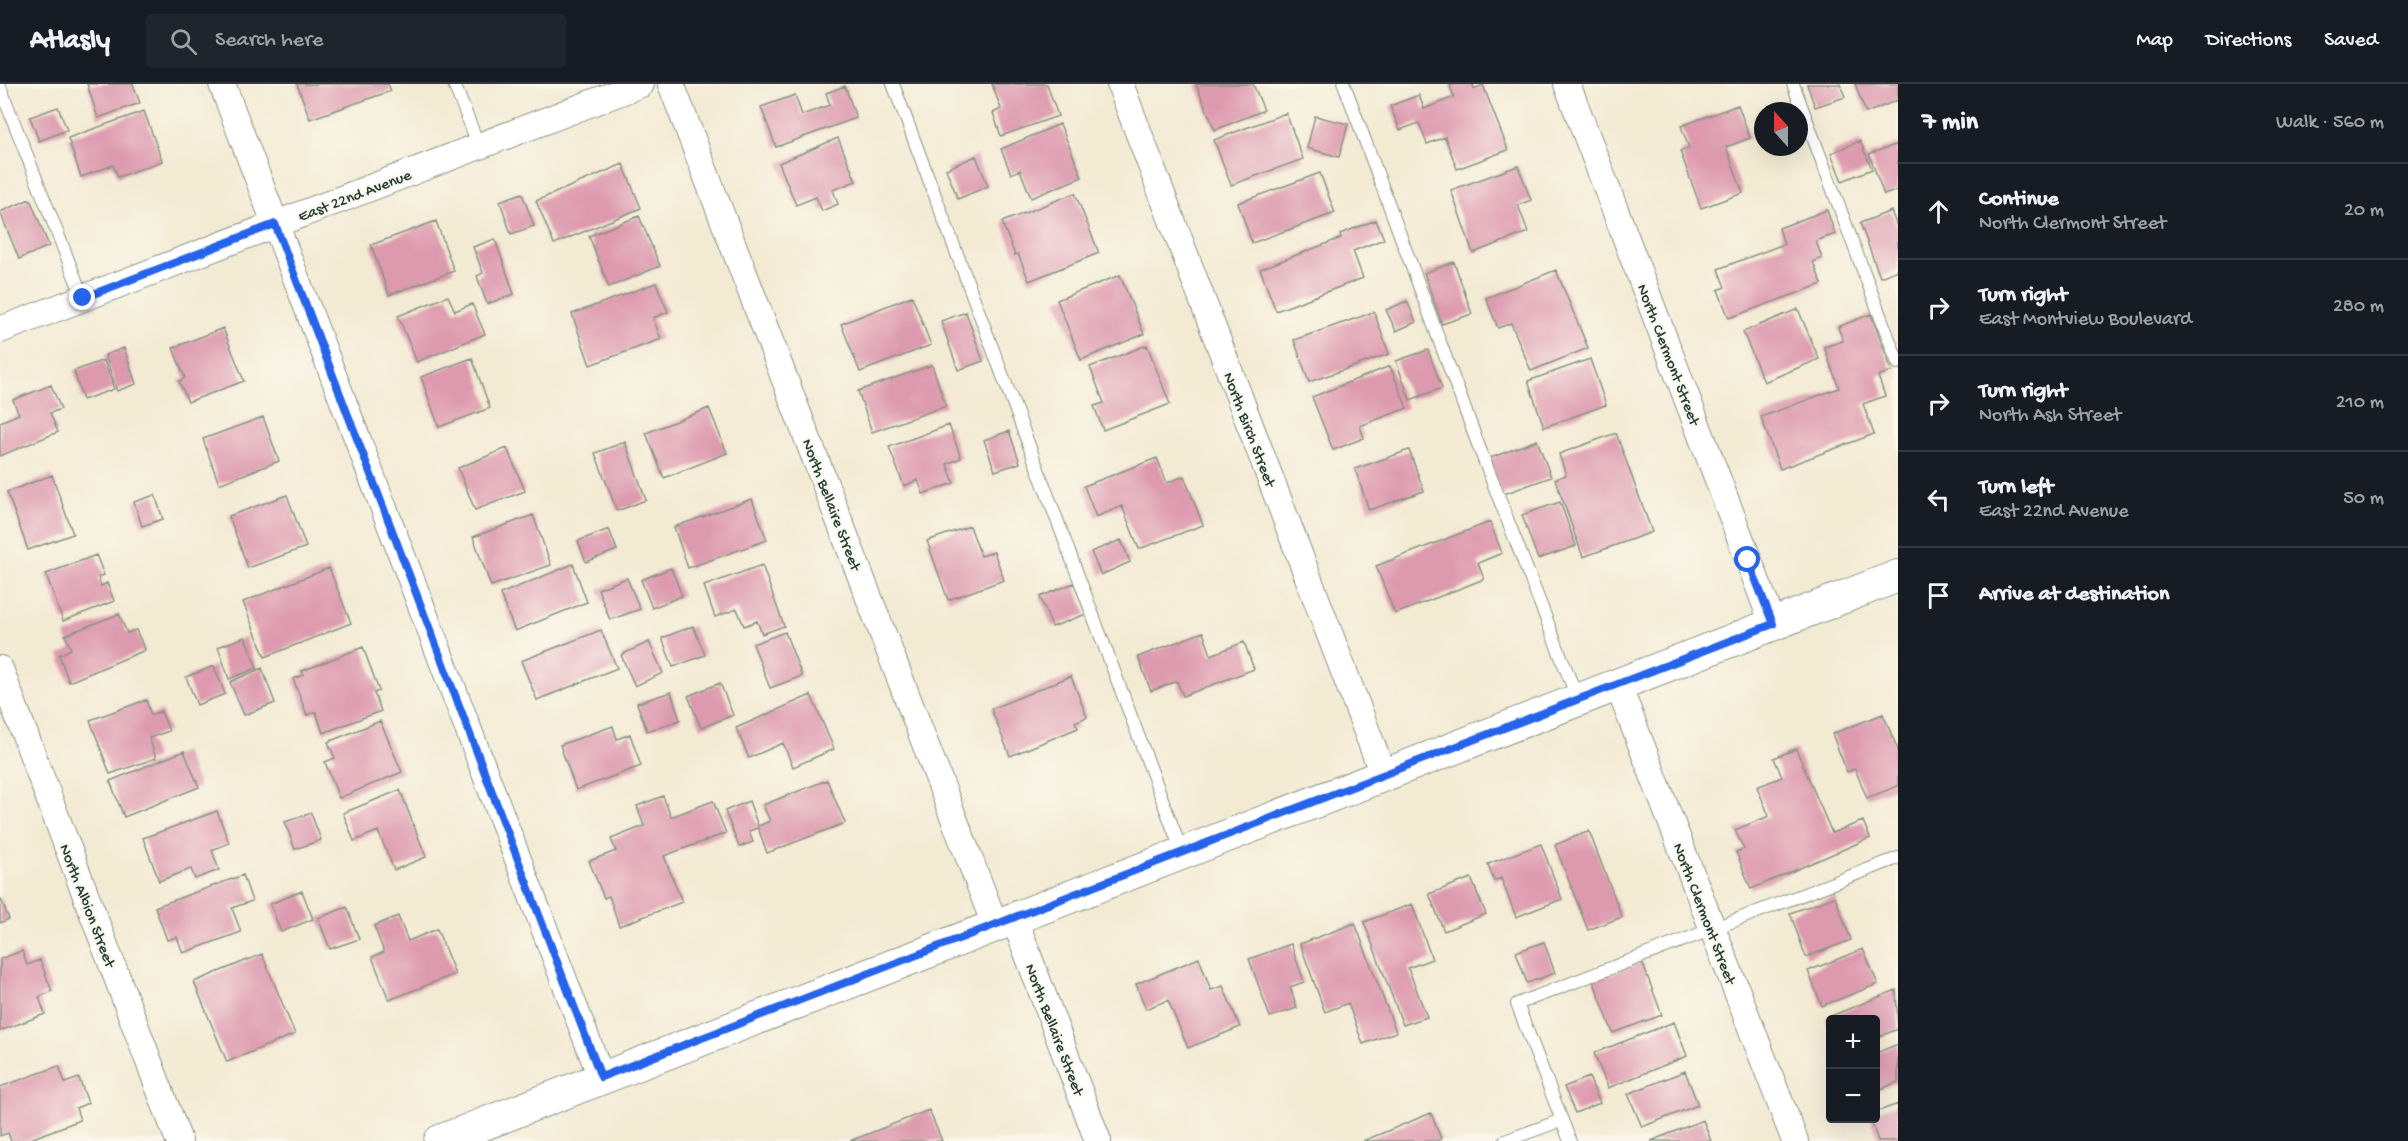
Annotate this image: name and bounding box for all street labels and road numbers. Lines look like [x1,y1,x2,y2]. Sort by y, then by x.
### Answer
street label: East 22nd Avenue [296,167,415,228]
street label: North Clermont Street [1631,282,1703,430]
street label: North Birch Street [1217,370,1279,492]
street label: North Bellaire Street [796,437,864,575]
street label: North Clermont Street [1667,841,1739,989]
street label: North Albion Street [53,842,119,972]
street label: North Bellaire Street [1019,962,1087,1100]

